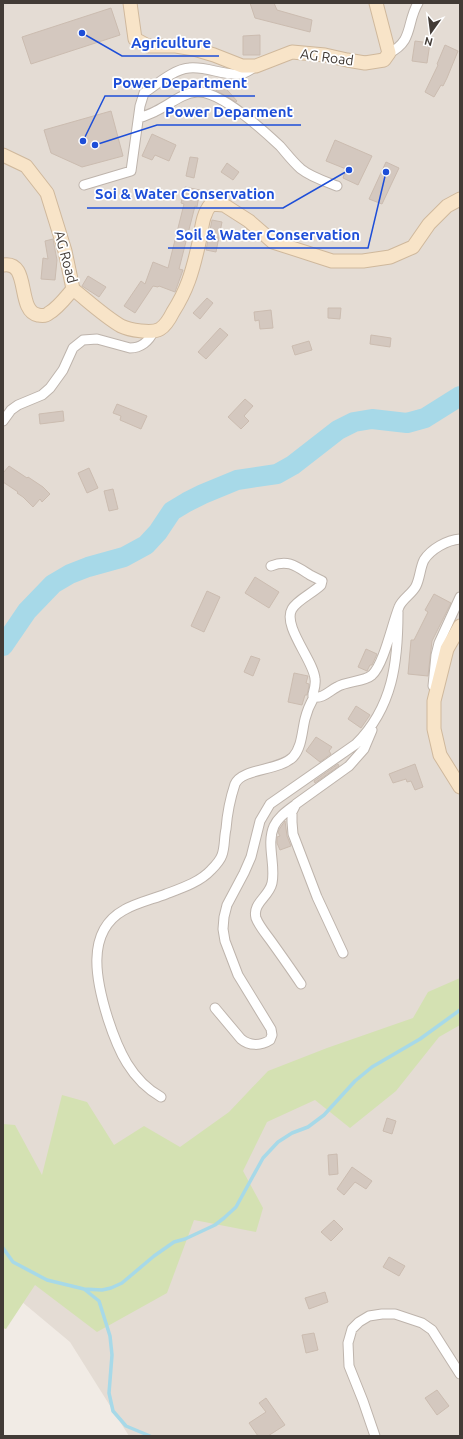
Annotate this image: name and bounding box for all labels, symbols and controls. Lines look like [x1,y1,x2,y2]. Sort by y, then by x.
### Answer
north arrow [411,12,451,52]
callout: Agriculture [122,29,219,56]
text: Agriculture [131,34,211,51]
text: N [423,35,434,49]
street label: AG Road [299,45,355,69]
callout: Power Department [105,69,255,96]
text: Power Department [113,74,248,91]
callout: Power Deparment [157,98,301,125]
text: Power Deparment [165,103,293,120]
callout: Soi & Water Conservation [87,181,283,208]
text: Soi & Water Conservation [95,185,275,202]
callout: Soil & Water Conservation [168,221,368,248]
text: Soil & Water Conservation [176,226,360,243]
street label: AG Road [51,229,81,285]

